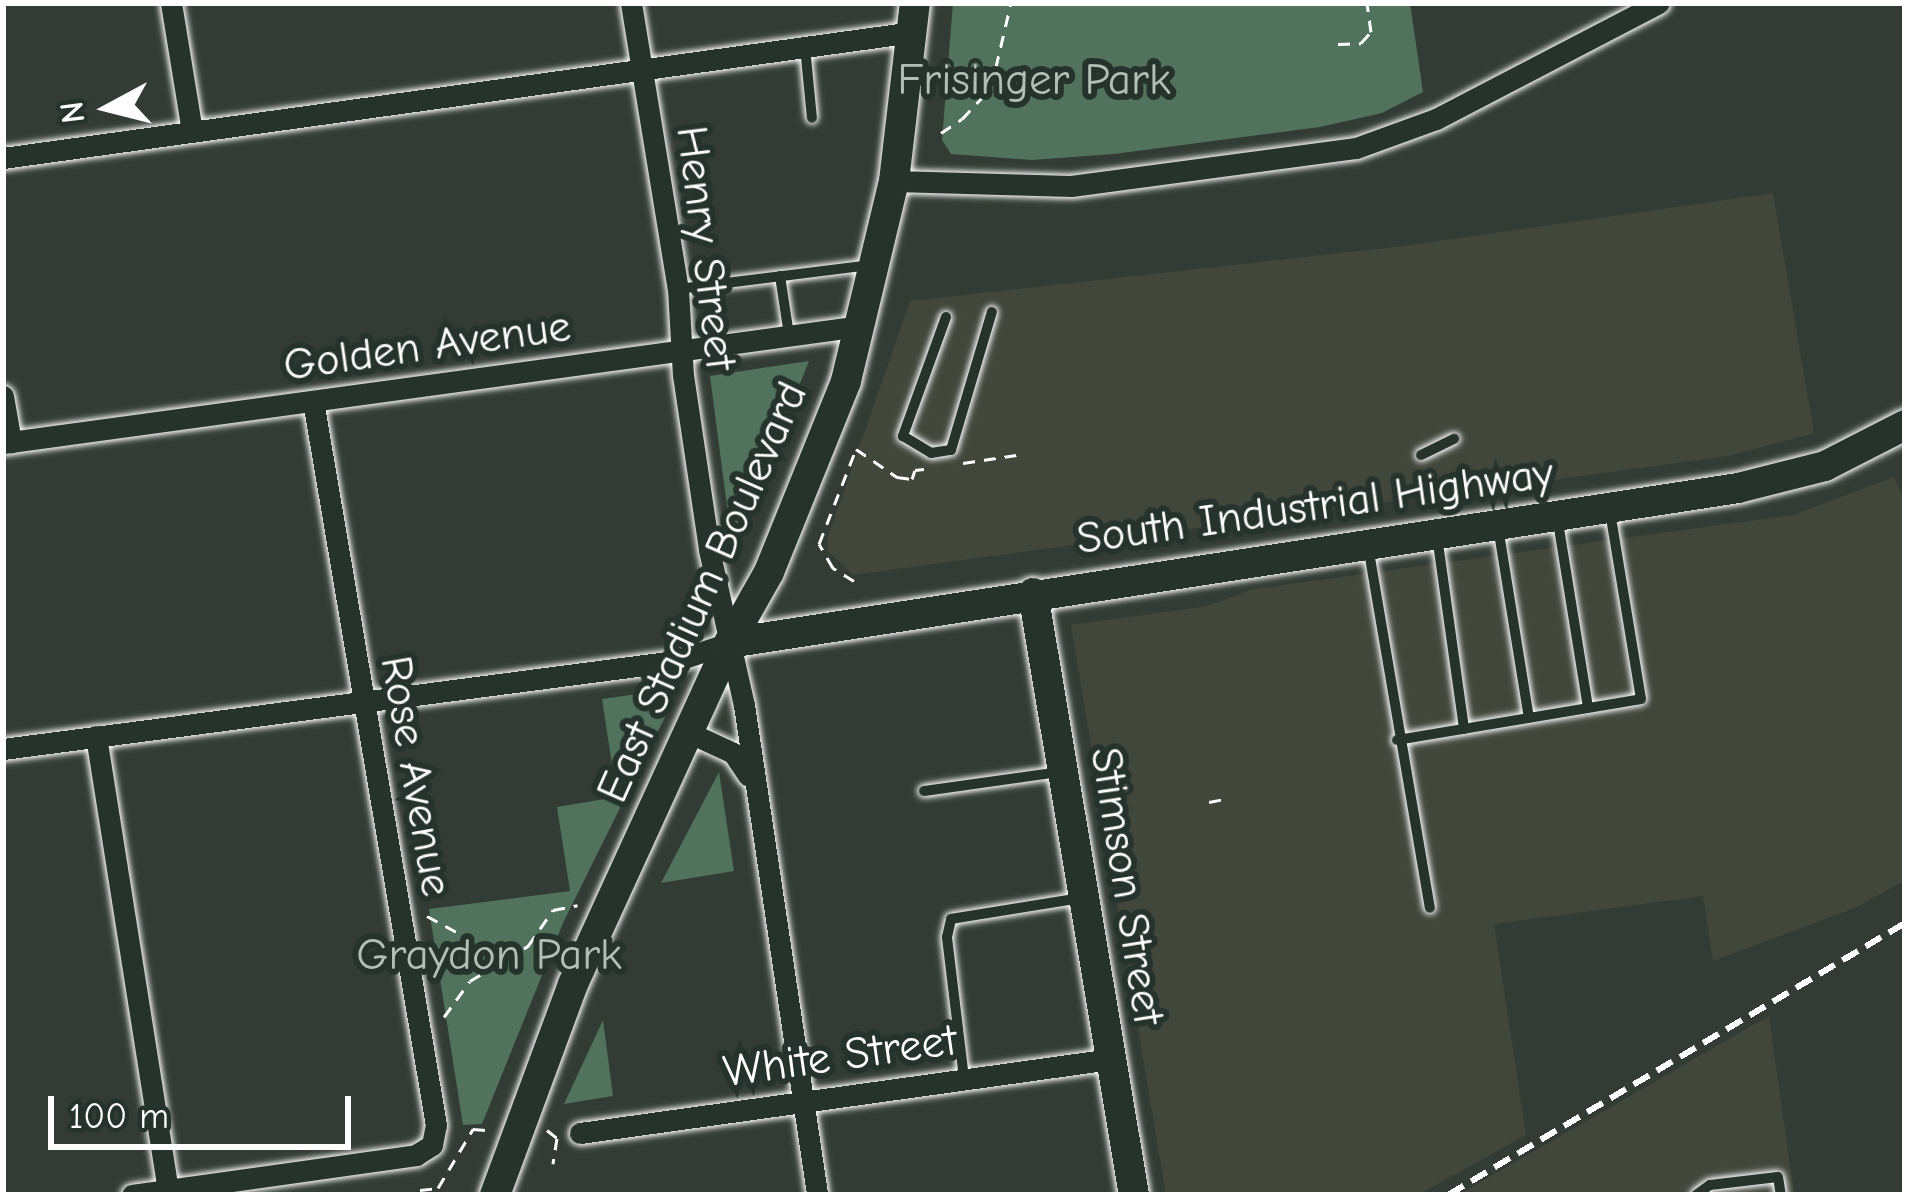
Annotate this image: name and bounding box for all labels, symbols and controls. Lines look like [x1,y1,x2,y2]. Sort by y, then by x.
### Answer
north arrow [48,48,168,168]
park label: Frisinger Park [897,53,1171,107]
text: N [52,99,92,125]
street label: Henry Street [664,123,748,373]
street label: Golden Avenue [280,299,574,393]
street label: East Stadium Boulevard [585,373,819,811]
street label: South Industrial Highway [1073,446,1557,566]
street label: Rose Avenue [368,652,464,900]
street label: Stimson Street [1078,743,1176,1029]
park label: Graydon Park [356,928,622,982]
street label: White Street [720,1013,960,1099]
scale bar [54,1072,357,1146]
text: 100 m [69,1096,169,1137]

